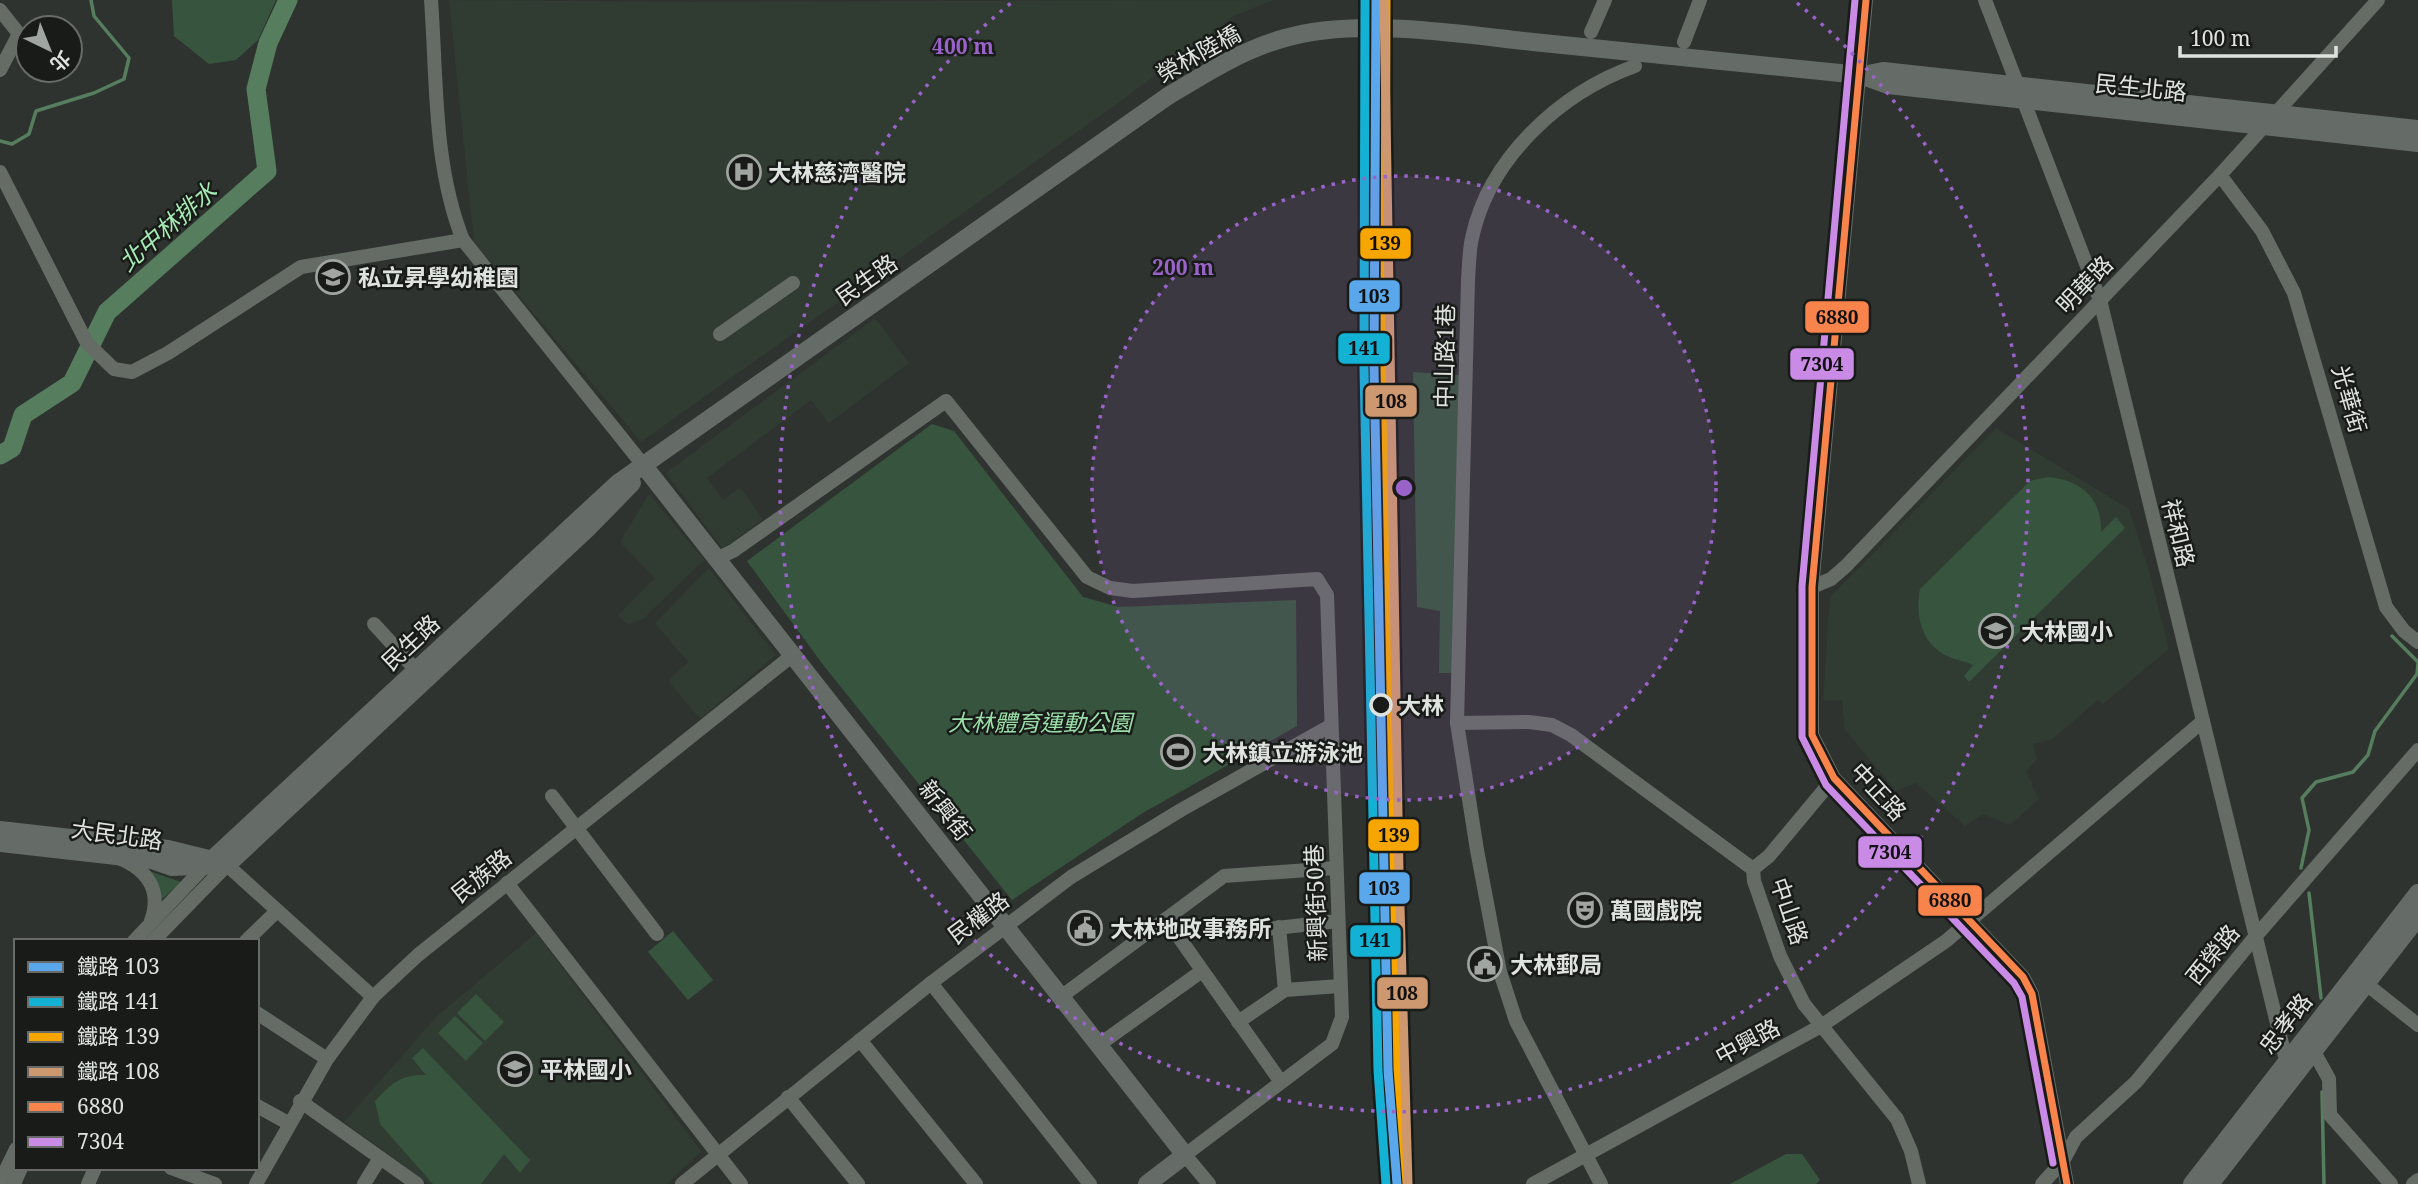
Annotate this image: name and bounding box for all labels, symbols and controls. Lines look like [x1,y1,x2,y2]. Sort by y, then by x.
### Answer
north arrow [14,14,84,84]
scale bar [2180,14,2336,58]
street label: 榮林陸橋 [1150,17,1246,89]
text: 100 m [2190,24,2251,52]
text: 400 m [932,32,994,60]
text: 北 [45,45,76,77]
street label: 民生北路 [2094,66,2188,108]
hospital icon: 大林慈濟醫院 [725,153,763,191]
place label: 大林慈濟醫院 [768,156,906,188]
water label: 北中林排水 [111,174,224,278]
line badge: 139 [1359,227,1412,260]
text: 139 [1369,230,1401,256]
street label: 民生路 [829,246,903,312]
street label: 明華路 [2049,248,2119,320]
text: 200 m [1152,253,1214,281]
school or university icon: 私立昇學幼稚園 [314,258,352,296]
place label: 私立昇學幼稚園 [358,261,519,293]
line badge: 103 [1348,279,1401,313]
text: 103 [1358,283,1390,309]
line badge: 6880 [1804,300,1870,334]
street label: 中山路1巷 [1427,303,1461,409]
text: 6880 [1816,304,1859,330]
line badge: 141 [1337,332,1391,365]
text: 141 [1348,335,1380,361]
line badge: 7304 [1789,347,1855,381]
text: 7304 [1801,351,1844,377]
street label: 光華街 [2325,361,2375,437]
line badge: 108 [1364,384,1418,418]
text: 108 [1375,388,1407,414]
centre of rings [1392,476,1416,500]
street label: 祥和路 [2155,496,2203,570]
street label: 民生路 [374,607,446,677]
school or university icon: 大林國小 [1977,612,2015,650]
place label: 大林國小 [2021,615,2113,647]
place label: 大林 [1398,689,1444,721]
marker: 大林 [1370,694,1392,716]
park label: 大林體育運動公園 [948,706,1135,738]
sports icon: 大林鎮立游泳池 [1159,733,1197,771]
place label: 大林鎮立游泳池 [1202,736,1363,768]
street label: 中正路 [1844,755,1914,827]
street label: 新興街 [912,773,980,847]
street label: 大民北路 [69,812,165,856]
line badge: 139 [1367,818,1420,852]
text: 139 [1378,822,1410,848]
line badge: 7304 [1857,835,1923,869]
text: 7304 [1869,839,1912,865]
street label: 民族路 [444,841,518,909]
street label: 新興街50巷 [1297,844,1333,962]
line badge: 103 [1358,871,1411,905]
street label: 中山路 [1764,873,1816,949]
text: 103 [1368,875,1400,901]
street label: 民權路 [941,883,1015,951]
line badge: 6880 [1917,884,1983,917]
text: 6880 [1929,887,1972,913]
theatre icon: 萬國戲院 [1566,891,1604,929]
place label: 萬國戲院 [1610,894,1702,926]
public building icon: 大林地政事務所 [1066,909,1104,947]
place label: 大林地政事務所 [1110,912,1271,944]
street label: 西榮路 [2178,917,2246,991]
line badge: 141 [1349,924,1402,958]
text: 141 [1359,927,1391,953]
legend [14,939,259,1170]
public building icon: 大林郵局 [1466,945,1504,983]
place label: 大林郵局 [1510,948,1602,980]
text: 鐵路 103 [77,952,160,980]
line badge: 108 [1376,976,1429,1010]
text: 108 [1386,980,1418,1006]
street label: 忠孝路 [2251,986,2319,1060]
text: 鐵路 141 [77,987,160,1015]
street label: 中興路 [1709,1011,1785,1071]
text: 鐵路 139 [77,1022,160,1050]
school or university icon: 平林國小 [496,1050,534,1088]
place label: 平林國小 [540,1053,632,1085]
text: 鐵路 108 [77,1057,160,1085]
text: 6880 [77,1092,124,1120]
text: 7304 [77,1127,124,1155]

